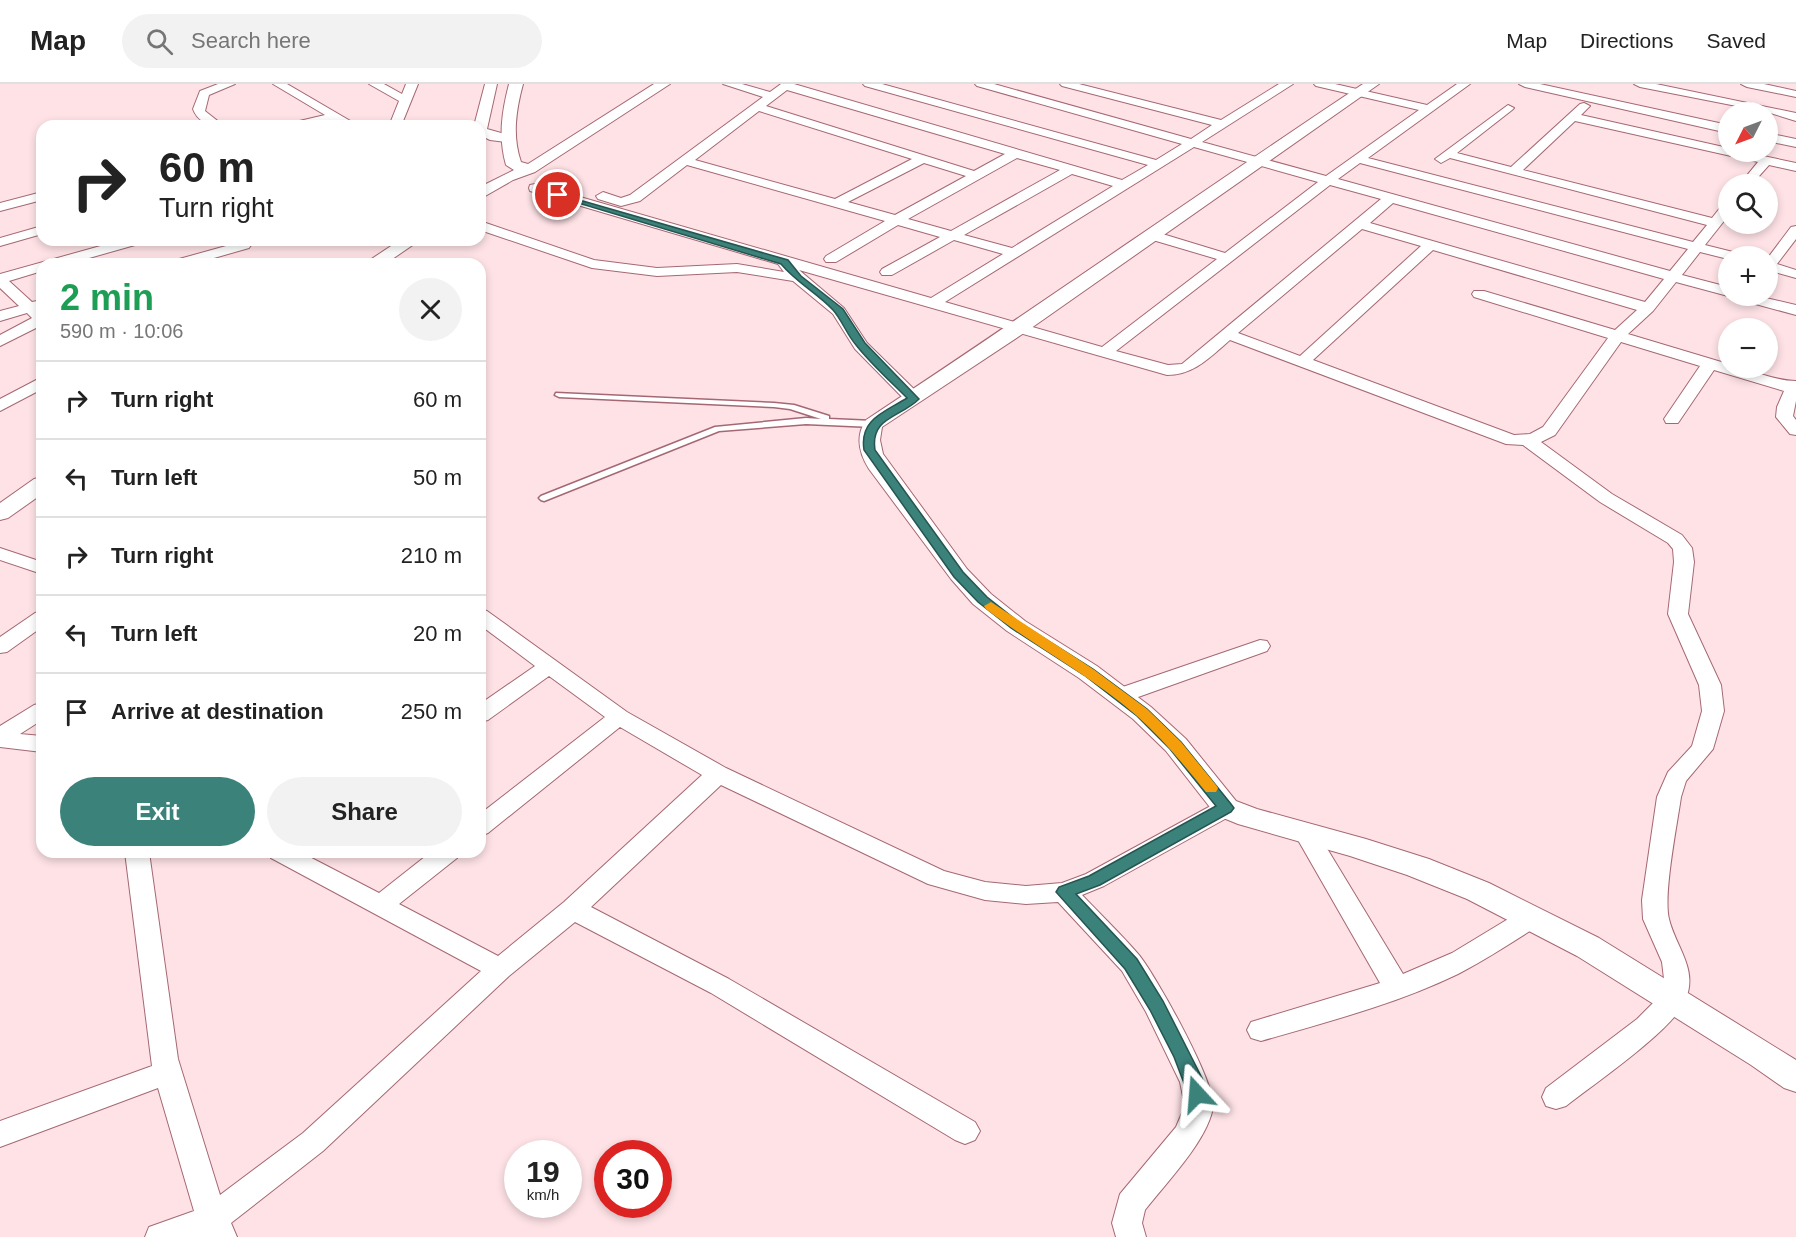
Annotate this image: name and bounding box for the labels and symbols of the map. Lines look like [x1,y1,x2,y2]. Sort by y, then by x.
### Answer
north arrow [1718,102,1778,162]
pin [532,169,583,220]
position arrow [1165,1062,1229,1126]
speed limit sign: 30 [594,1140,672,1218]

